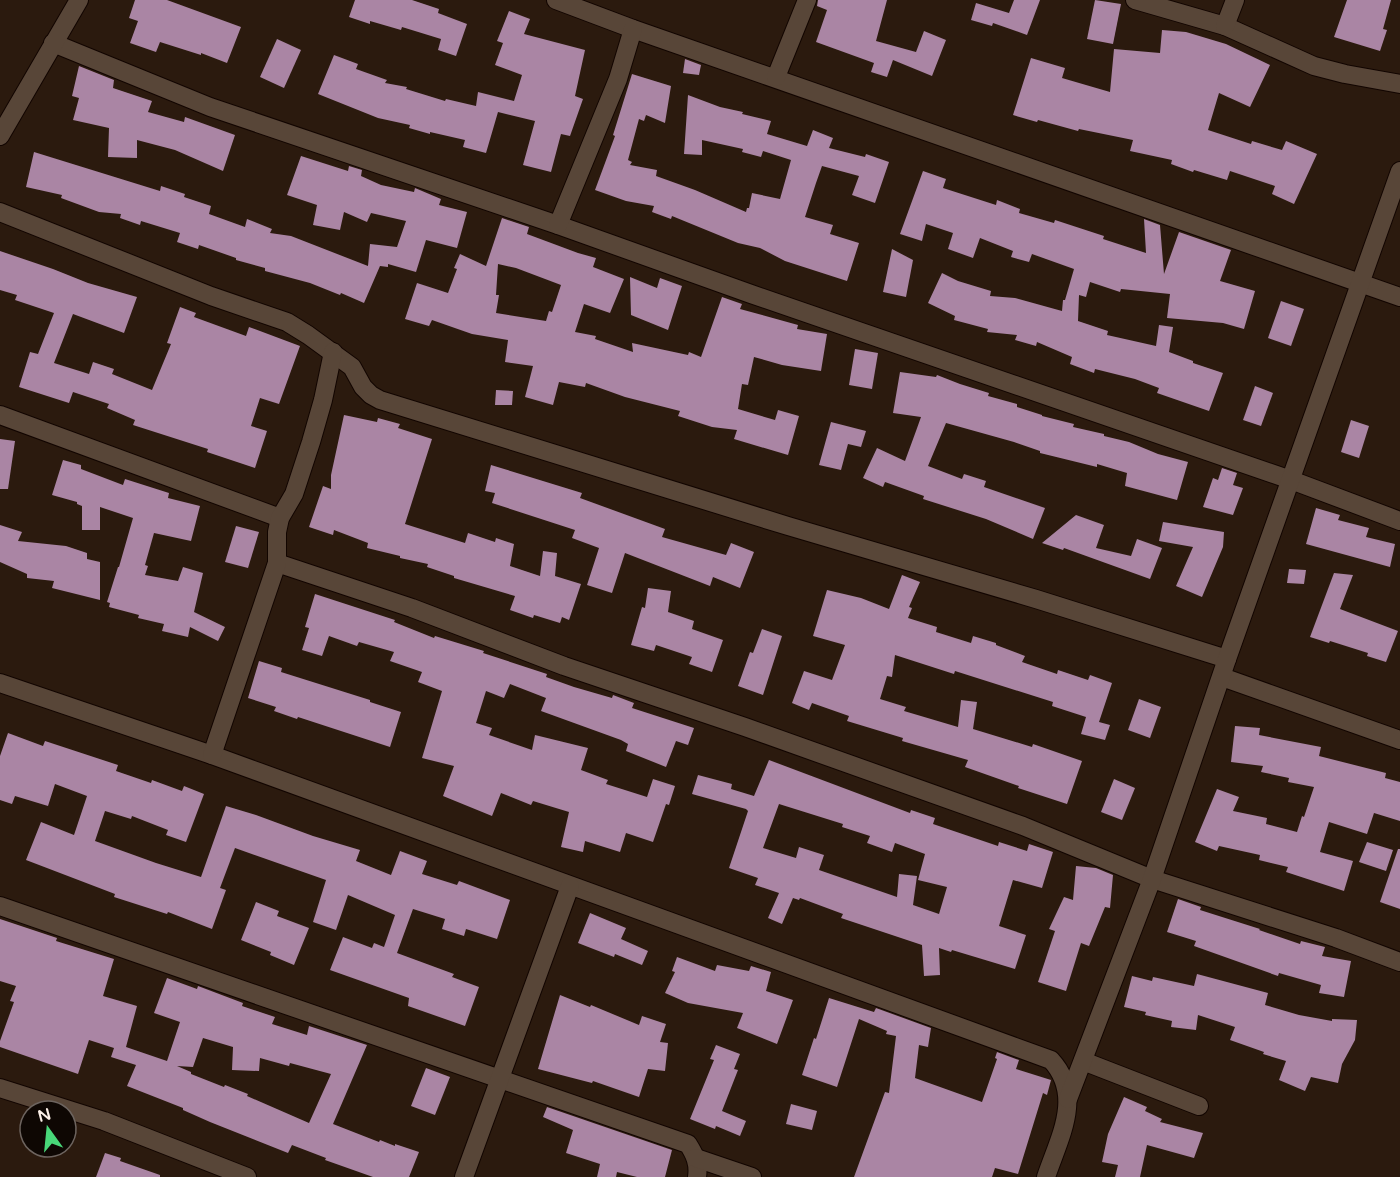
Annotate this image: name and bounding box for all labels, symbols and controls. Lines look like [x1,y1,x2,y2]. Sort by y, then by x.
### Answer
north arrow [18,1099,78,1159]
text: N [36,1104,53,1127]

